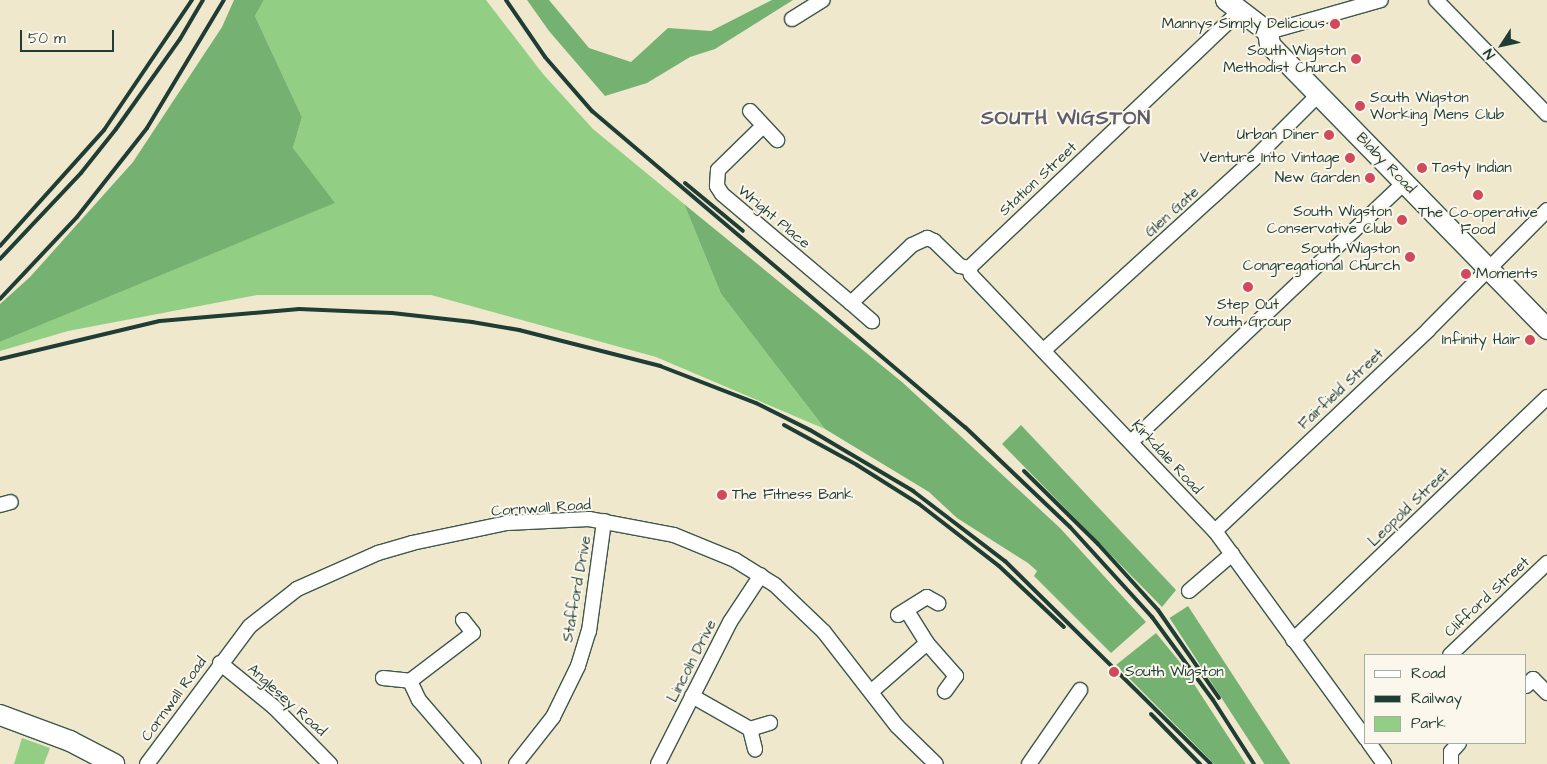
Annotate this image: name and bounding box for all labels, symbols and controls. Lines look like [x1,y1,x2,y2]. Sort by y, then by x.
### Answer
place label: Mannys Simply Delicious [1162,15,1325,33]
marker: Mannys Simply Delicious [1329,18,1341,30]
scale bar [22,20,116,52]
north arrow [1477,20,1527,70]
text: 50 m [28,28,66,49]
place label: South Wigston Methodist Church [1223,41,1346,76]
text: N [1479,44,1500,63]
marker: South Wigston Methodist Church [1350,53,1362,65]
place label: South Wigston Working Mens Club [1370,88,1504,123]
marker: South Wigston Working Mens Club [1354,100,1366,112]
district label: SOUTH WIGSTON [979,106,1153,130]
place label: Urban Diner [1237,126,1319,144]
marker: Urban Diner [1323,129,1335,141]
street label: Blaby Road [1353,129,1419,197]
street label: Station Street [995,138,1081,220]
place label: Venture Into Vintage [1200,149,1340,167]
marker: Venture Into Vintage [1344,152,1356,164]
place label: Tasty Indian [1432,159,1512,177]
marker: Tasty Indian [1416,162,1428,174]
place label: New Garden [1275,169,1360,187]
marker: New Garden [1364,172,1376,184]
street label: Wright Place [734,181,814,253]
street label: Glen Gate [1141,183,1203,241]
marker: The Co-operative Food [1472,189,1484,201]
place label: South Wigston Conservative Club [1267,202,1392,237]
place label: The Co-operative Food [1418,203,1538,238]
marker: South Wigston Conservative Club [1396,214,1408,226]
place label: South Wigston Congregational Church [1243,239,1400,274]
marker: South Wigston Congregational Church [1404,251,1416,263]
place label: Moments [1476,265,1538,283]
marker: Moments [1460,268,1472,280]
marker: Step Out Youth Group [1242,281,1254,293]
place label: Step Out Youth Group [1205,295,1291,330]
place label: Infinity Hair [1442,331,1520,349]
marker: Infinity Hair [1524,334,1536,346]
street label: Fairfield Street [1295,345,1387,433]
street label: Kirkdale Road [1128,416,1206,498]
street label: Leopold Street [1365,464,1453,550]
place label: The Fitness Bank [732,486,853,504]
marker: The Fitness Bank [716,489,728,501]
street label: Cornwall Road [491,496,591,520]
street label: Stafford Drive [559,534,595,644]
street label: Clifford Street [1441,553,1533,641]
street label: Lincoln Drive [664,617,720,705]
street label: Cornwall Road [137,653,211,745]
legend [1364,654,1527,744]
street label: Anglesey Road [244,660,330,740]
place label: South Wigston [1125,663,1224,681]
text: Road [1411,663,1445,684]
marker: South Wigston [1107,665,1121,679]
text: Railway [1411,688,1462,709]
text: Park [1411,713,1446,734]

